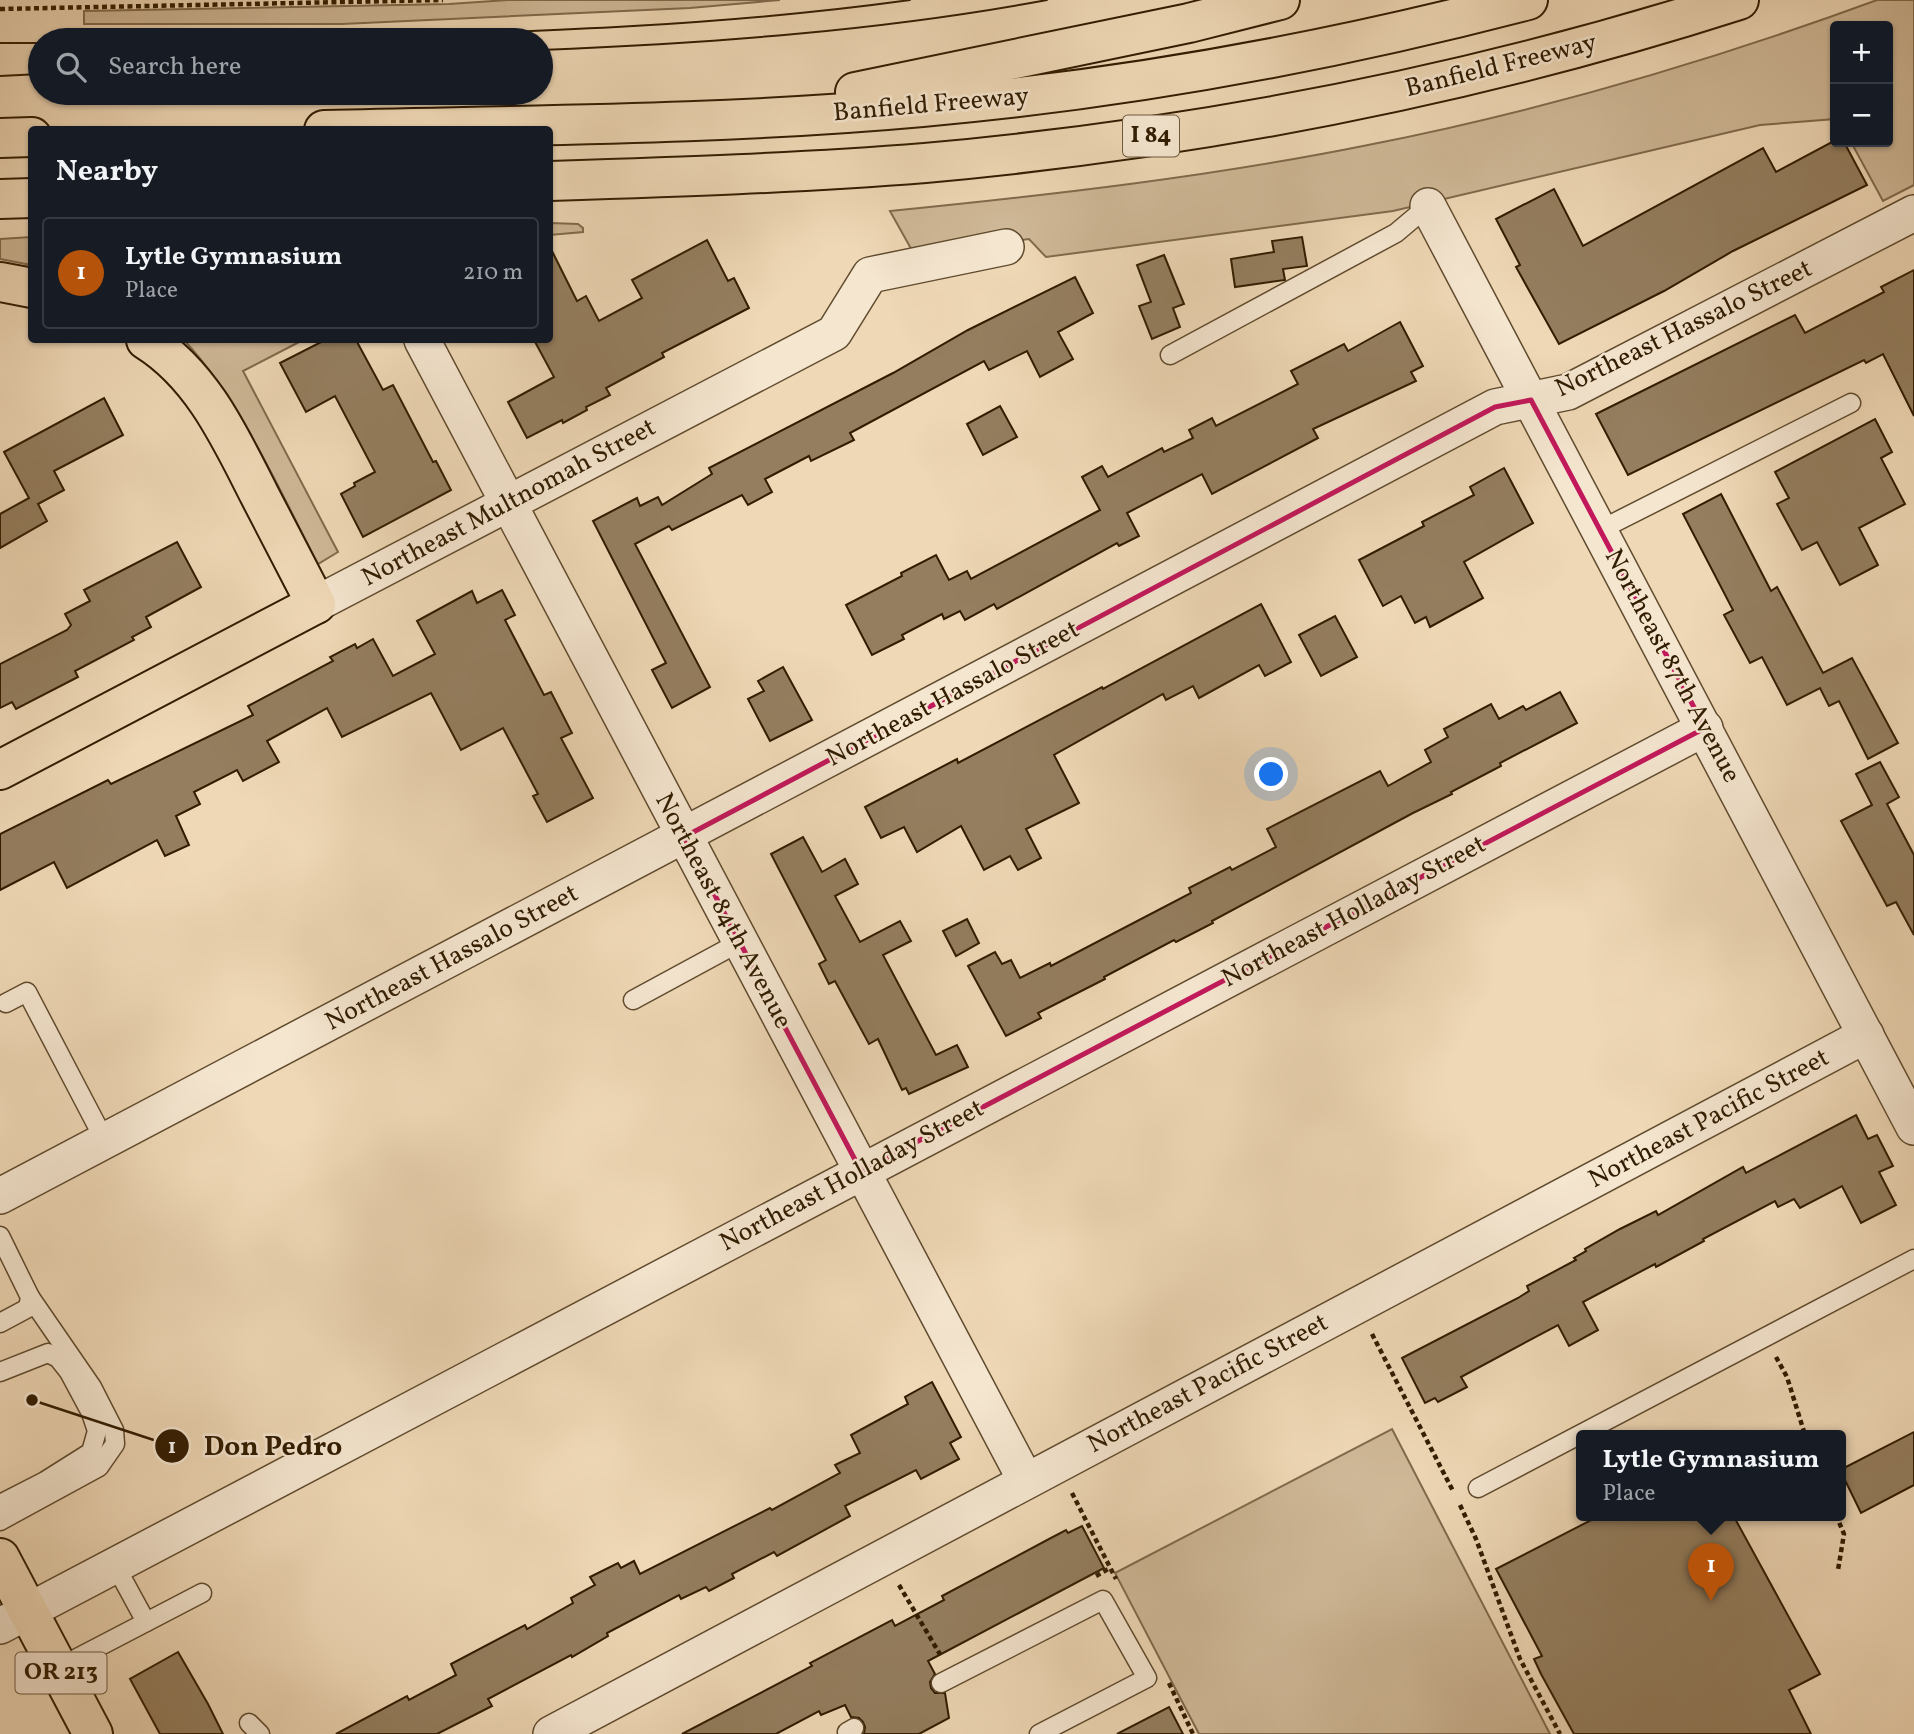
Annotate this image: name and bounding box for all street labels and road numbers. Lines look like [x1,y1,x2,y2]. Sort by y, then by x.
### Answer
street label: Banfield Freeway [1401,25,1601,107]
street label: Banfield Freeway [832,79,1030,131]
road number: I 84 [1123,116,1179,156]
street label: Northeast Hassalo Street [1549,251,1819,407]
street label: Northeast Multnomah Street [355,410,663,596]
street label: Northeast 87th Avenue [1595,543,1749,789]
street label: Northeast Hassalo Street [820,612,1086,776]
street label: Northeast 84th Avenue [646,787,800,1035]
street label: Northeast Holladay Street [1216,827,1492,997]
street label: Northeast Hassalo Street [319,876,585,1040]
street label: Northeast Pacific Street [1582,1040,1836,1198]
street label: Northeast Holladay Street [714,1091,990,1261]
street label: Northeast Pacific Street [1081,1305,1335,1463]
road number: OR 213 [15,1652,106,1694]

